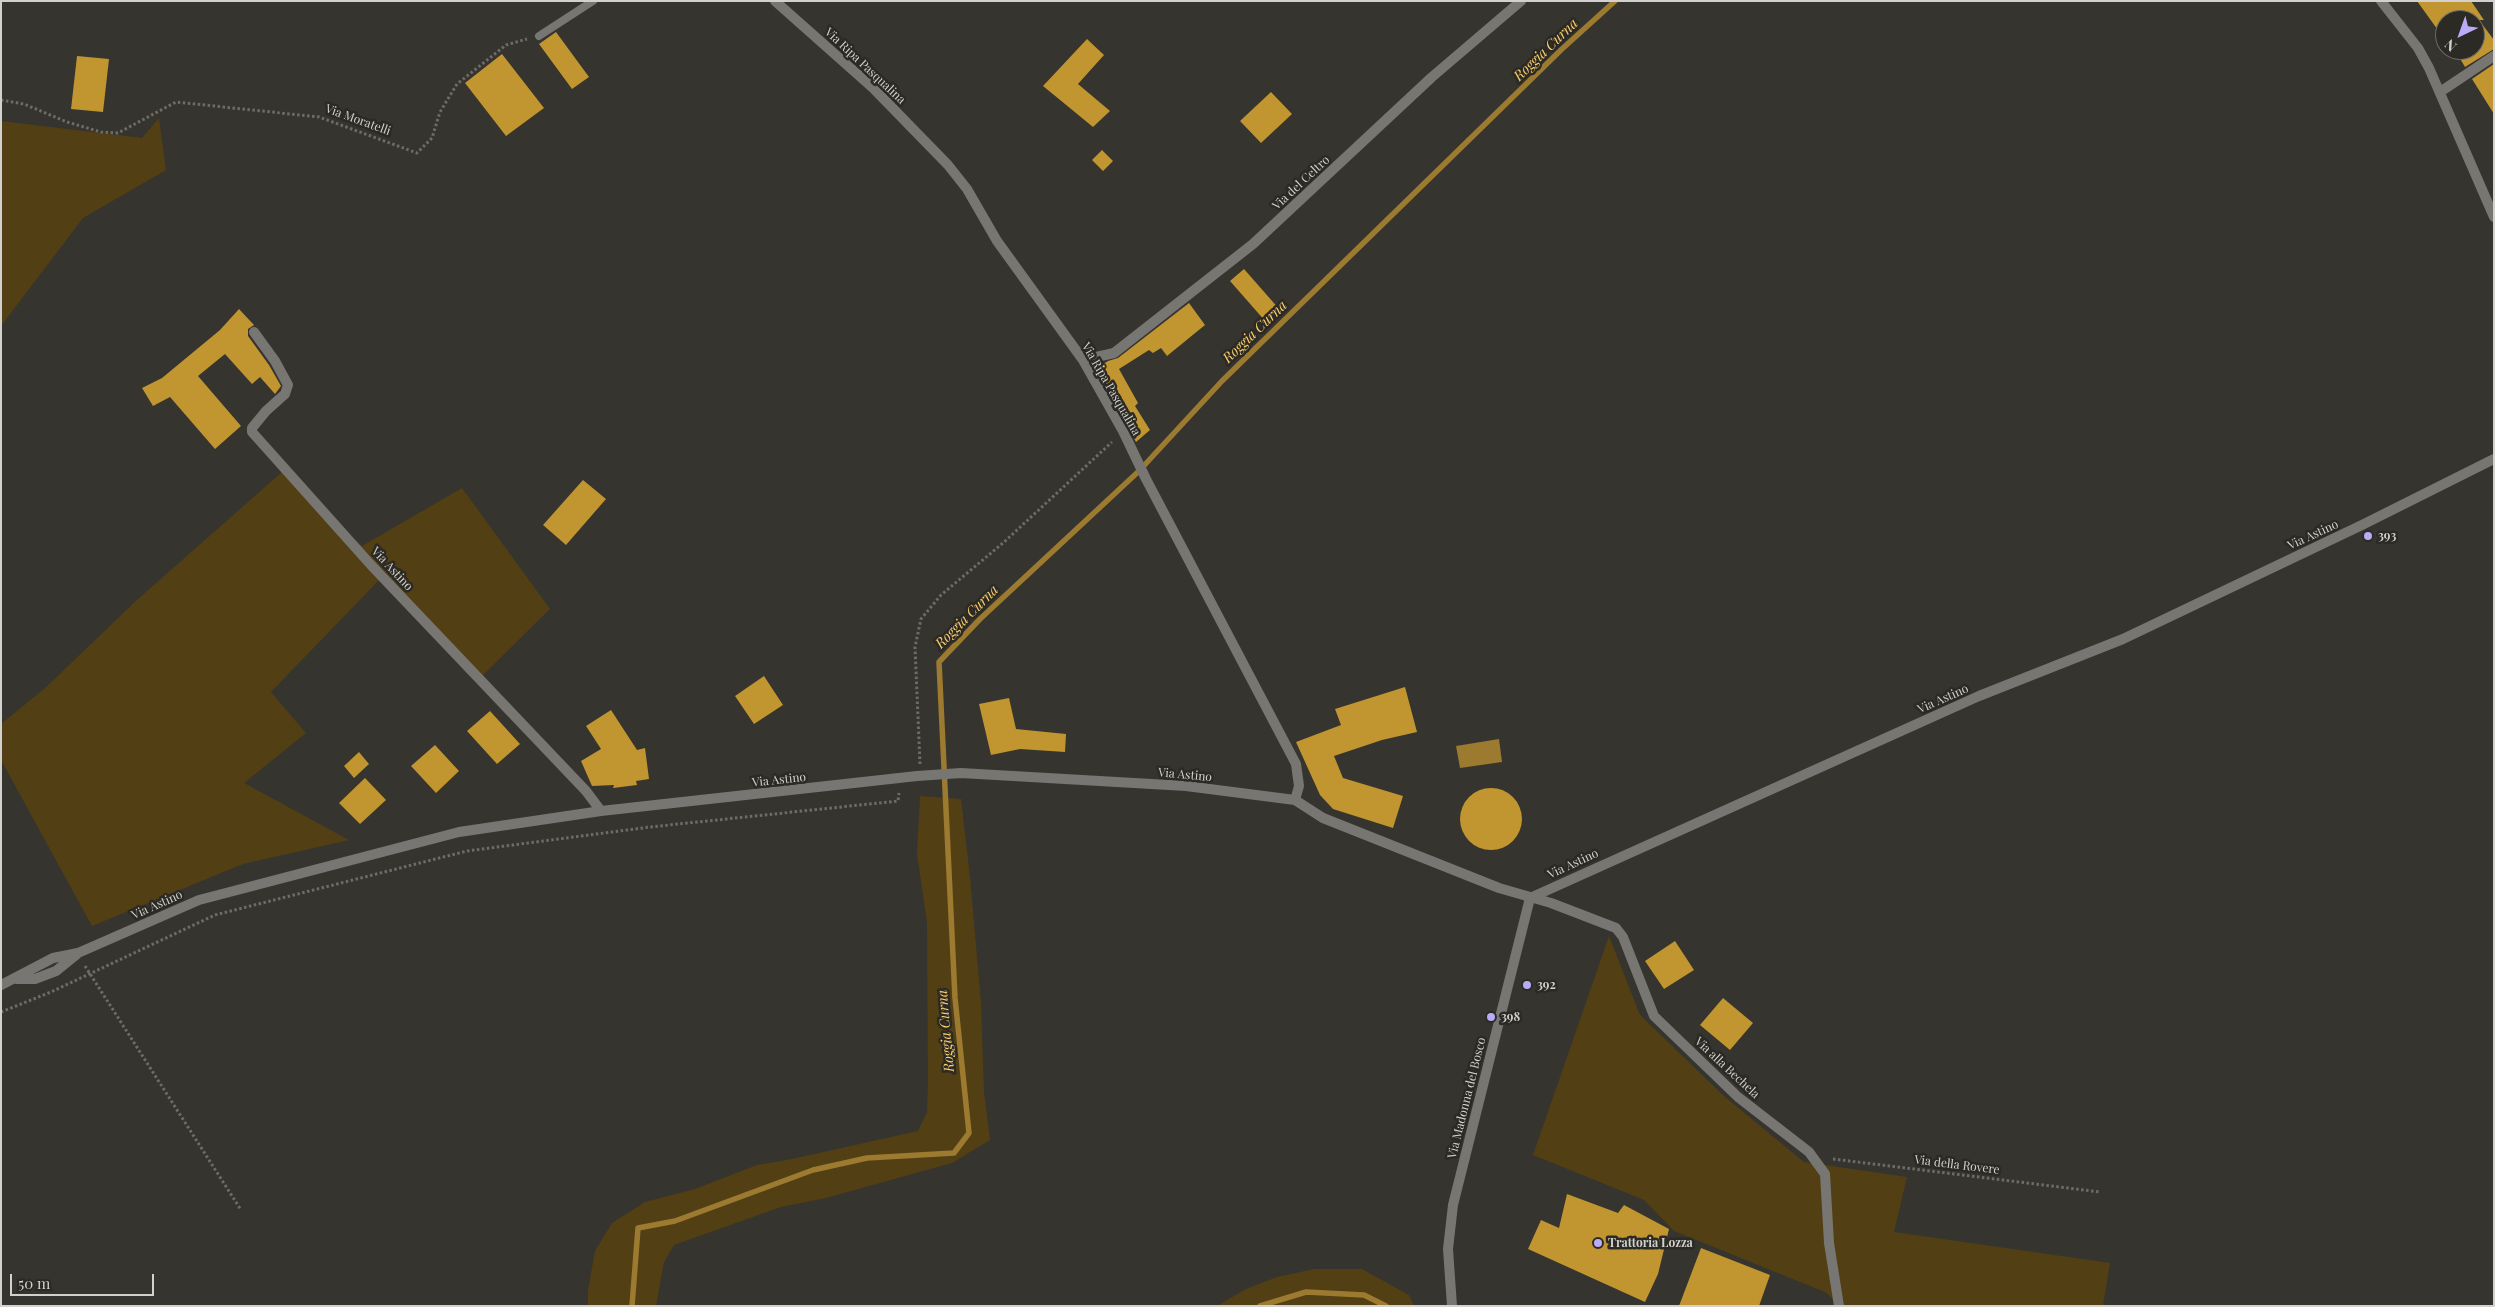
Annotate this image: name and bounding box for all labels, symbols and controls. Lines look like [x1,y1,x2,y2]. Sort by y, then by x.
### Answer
north arrow [2435,10,2485,60]
water label: Roggia Curna [1510,15,1582,85]
street label: Via Ripa Pasqualina [822,25,908,107]
text: N [2440,35,2460,56]
street label: Via Moratelli [323,102,393,138]
street label: Via del Celtro [1269,153,1333,213]
water label: Roggia Curna [1219,297,1291,367]
street label: Via Ripa Pasqualina [1079,340,1143,438]
street label: Via Astino [2285,517,2341,553]
place label: 393 [2378,529,2396,543]
marker: 393 [2362,530,2374,542]
street label: Via Astino [368,544,416,594]
water label: Roggia Curna [932,582,1002,652]
street label: Via Astino [1915,681,1971,717]
street label: Via Astino [1157,765,1213,785]
street label: Via Astino [751,770,807,790]
street label: Via Astino [1545,846,1601,882]
street label: Via Astino [129,887,185,923]
place label: 392 [1537,978,1556,992]
marker: 392 [1521,979,1533,991]
water label: Roggia Curna [934,989,958,1073]
place label: 398 [1501,1010,1520,1024]
marker: 398 [1485,1011,1497,1023]
street label: Via alla Bechela [1692,1034,1762,1102]
street label: Via Madonna del Bosco [1445,1036,1489,1160]
street label: Via della Rovere [1914,1153,2000,1177]
place label: Trattoria Lozza [1608,1236,1693,1250]
marker: Trattoria Lozza [1592,1237,1604,1249]
scale bar [12,1264,156,1296]
text: 50 m [18,1273,50,1293]

